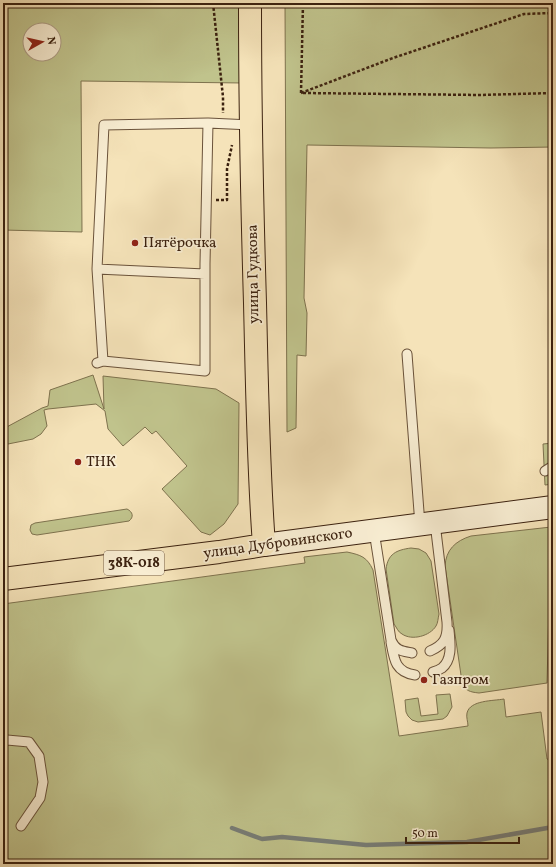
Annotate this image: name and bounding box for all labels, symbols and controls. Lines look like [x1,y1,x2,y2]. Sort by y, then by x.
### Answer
north arrow [22,22,62,62]
text: N [42,36,58,46]
street label: улица Гудкова [243,224,265,324]
place label: Пятёрочка [143,233,217,254]
marker: Пятёрочка [130,238,140,248]
place label: ТНК [86,452,116,473]
marker: ТНК [73,457,83,467]
street label: улица Дубровинского [202,523,354,565]
road number: 38К-018 [104,551,164,575]
place label: Газпром [432,670,489,691]
marker: Газпром [419,675,429,685]
scale bar [406,819,519,845]
text: 50 m [412,826,438,842]

